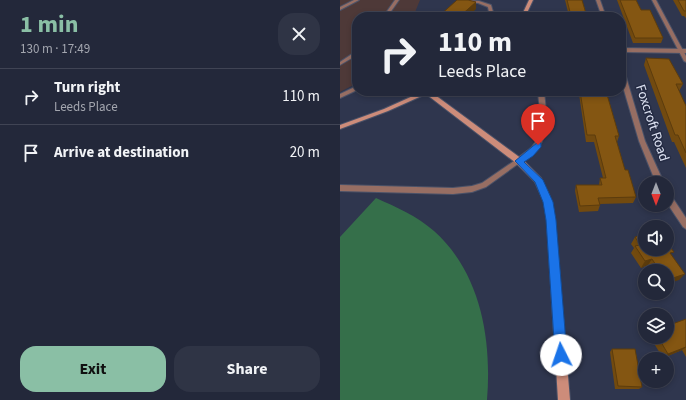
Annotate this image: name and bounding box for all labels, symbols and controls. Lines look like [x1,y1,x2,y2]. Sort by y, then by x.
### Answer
text: 1 min [20,7,78,42]
button: close [278,13,320,55]
text: 110 m [438,22,512,62]
icon: right [372,28,424,80]
text: 130 m · 17:49 [20,40,90,58]
text: Leeds Place [438,59,526,84]
text: Turn right [54,77,120,98]
street label: Foxcroft Road [630,82,674,164]
icon: right [20,86,42,108]
text: 110 m [282,86,320,107]
text: Leeds Place [54,98,118,116]
pin [521,104,555,145]
icon: arrive [527,110,549,132]
icon: arrive [20,142,42,164]
text: Arrive at destination [54,142,189,163]
text: 20 m [290,142,320,163]
north arrow [638,176,674,212]
map controls [638,176,674,388]
button: sound [638,220,674,256]
button: search [638,264,674,300]
button: layers [638,308,674,344]
position arrow [540,334,582,376]
button: Exit [20,346,166,392]
button: Share [174,346,320,392]
button: + [638,352,674,388]

